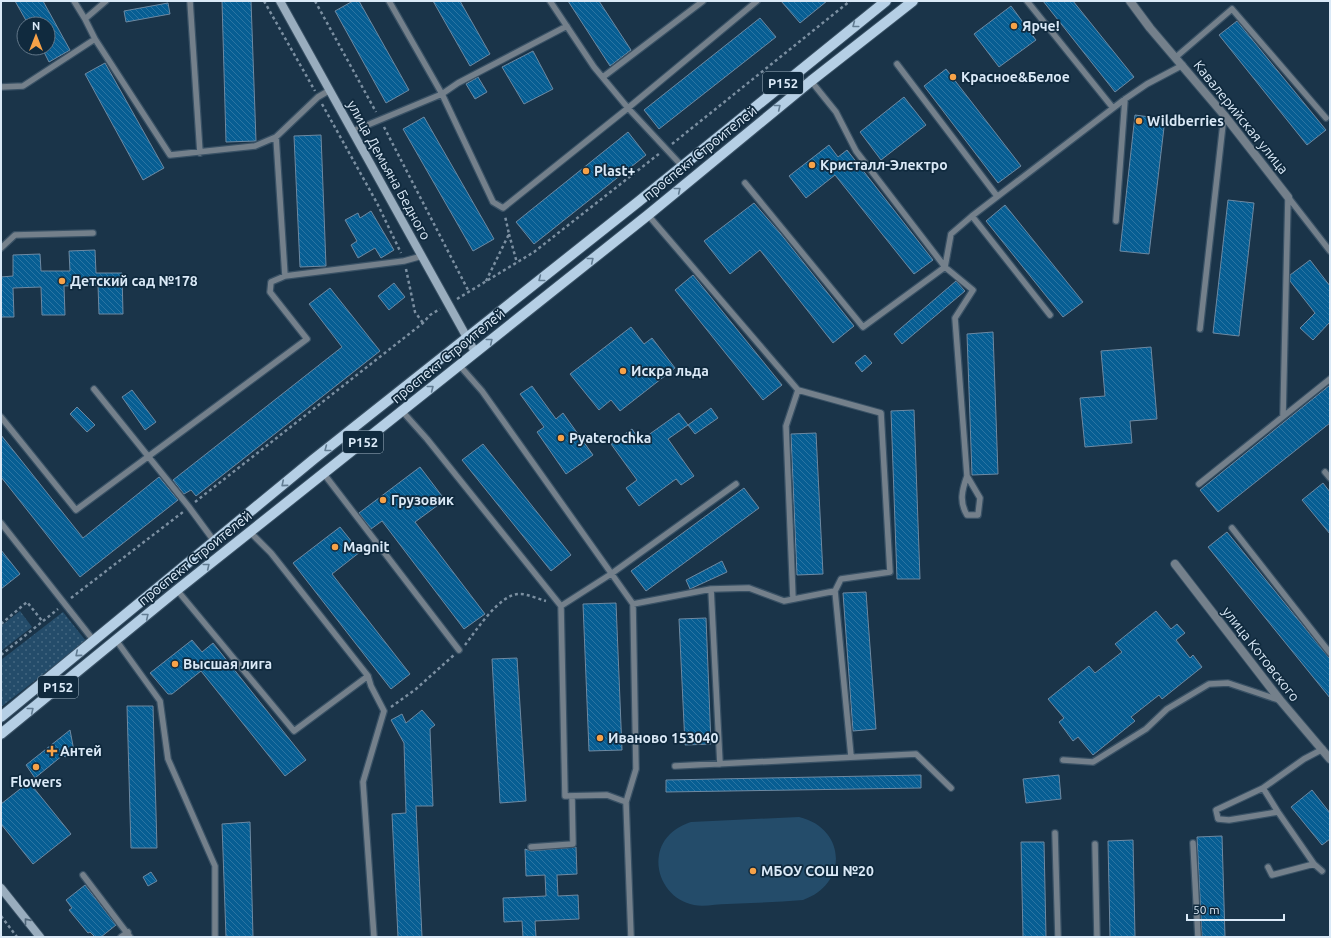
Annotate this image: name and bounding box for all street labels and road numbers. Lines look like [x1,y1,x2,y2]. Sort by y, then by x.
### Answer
street label: Кавалерийская улица [1190,57,1292,177]
road number: Р152 [763,72,803,94]
street label: улица Демьяна Бедного [344,97,434,243]
street label: проспект Строителей [640,103,760,203]
street label: проспект Строителей [388,306,508,406]
road number: Р152 [343,431,383,453]
street label: проспект Строителей [135,508,255,608]
street label: улица Котовского [1219,603,1303,705]
road number: Р152 [38,676,78,698]

